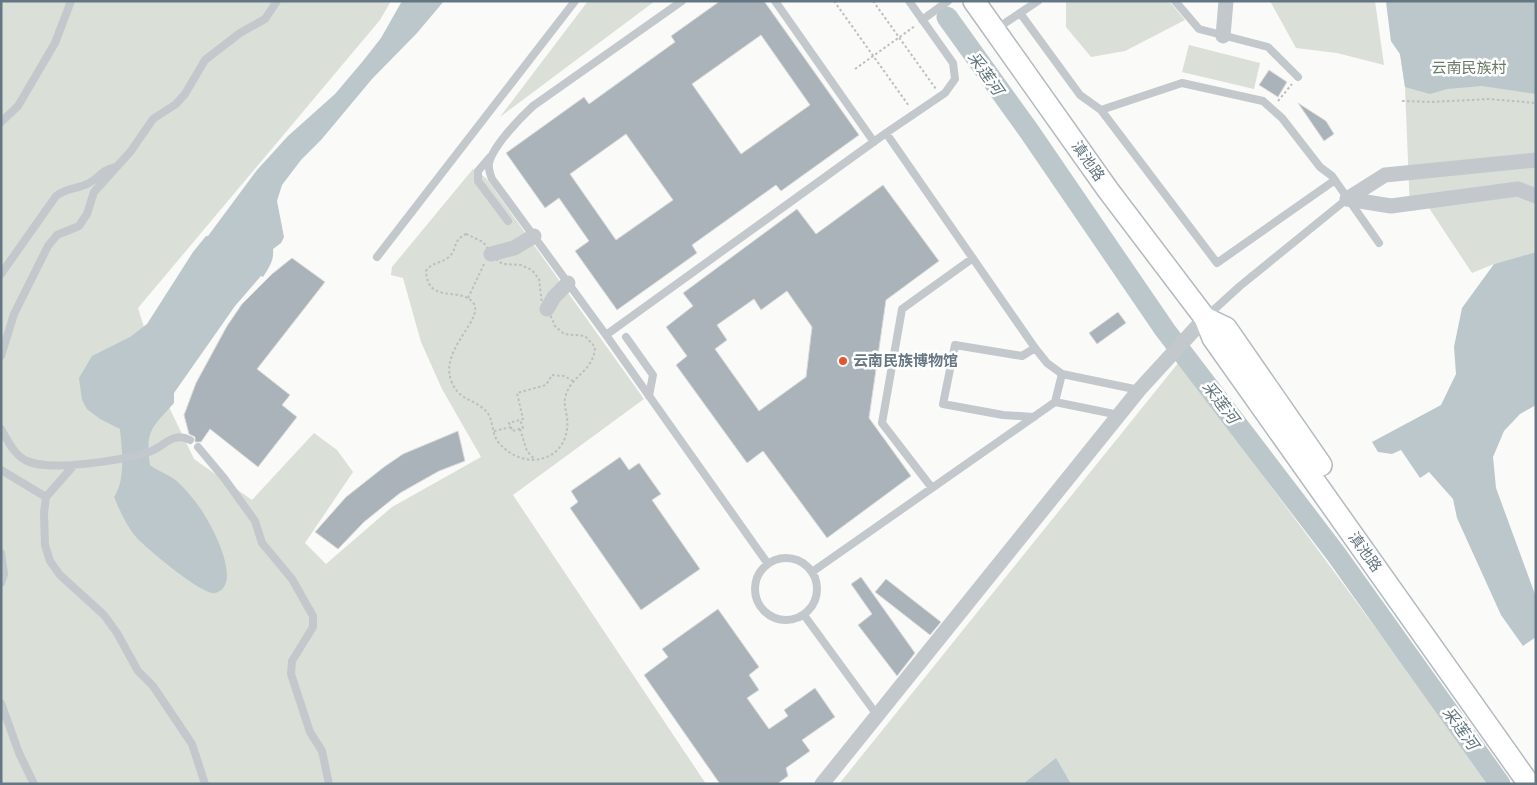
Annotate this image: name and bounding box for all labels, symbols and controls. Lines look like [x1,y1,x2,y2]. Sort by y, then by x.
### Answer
water label: 采莲河 [965,48,1010,100]
park label: 云南民族村 [1431,58,1507,76]
street label: 滇池路 [1069,137,1109,184]
place label: 云南民族博物馆 [853,351,958,369]
marker: 云南民族博物馆 [837,355,849,367]
water label: 采莲河 [1199,377,1245,429]
street label: 滇池路 [1345,528,1386,575]
water label: 采莲河 [1440,703,1485,755]

